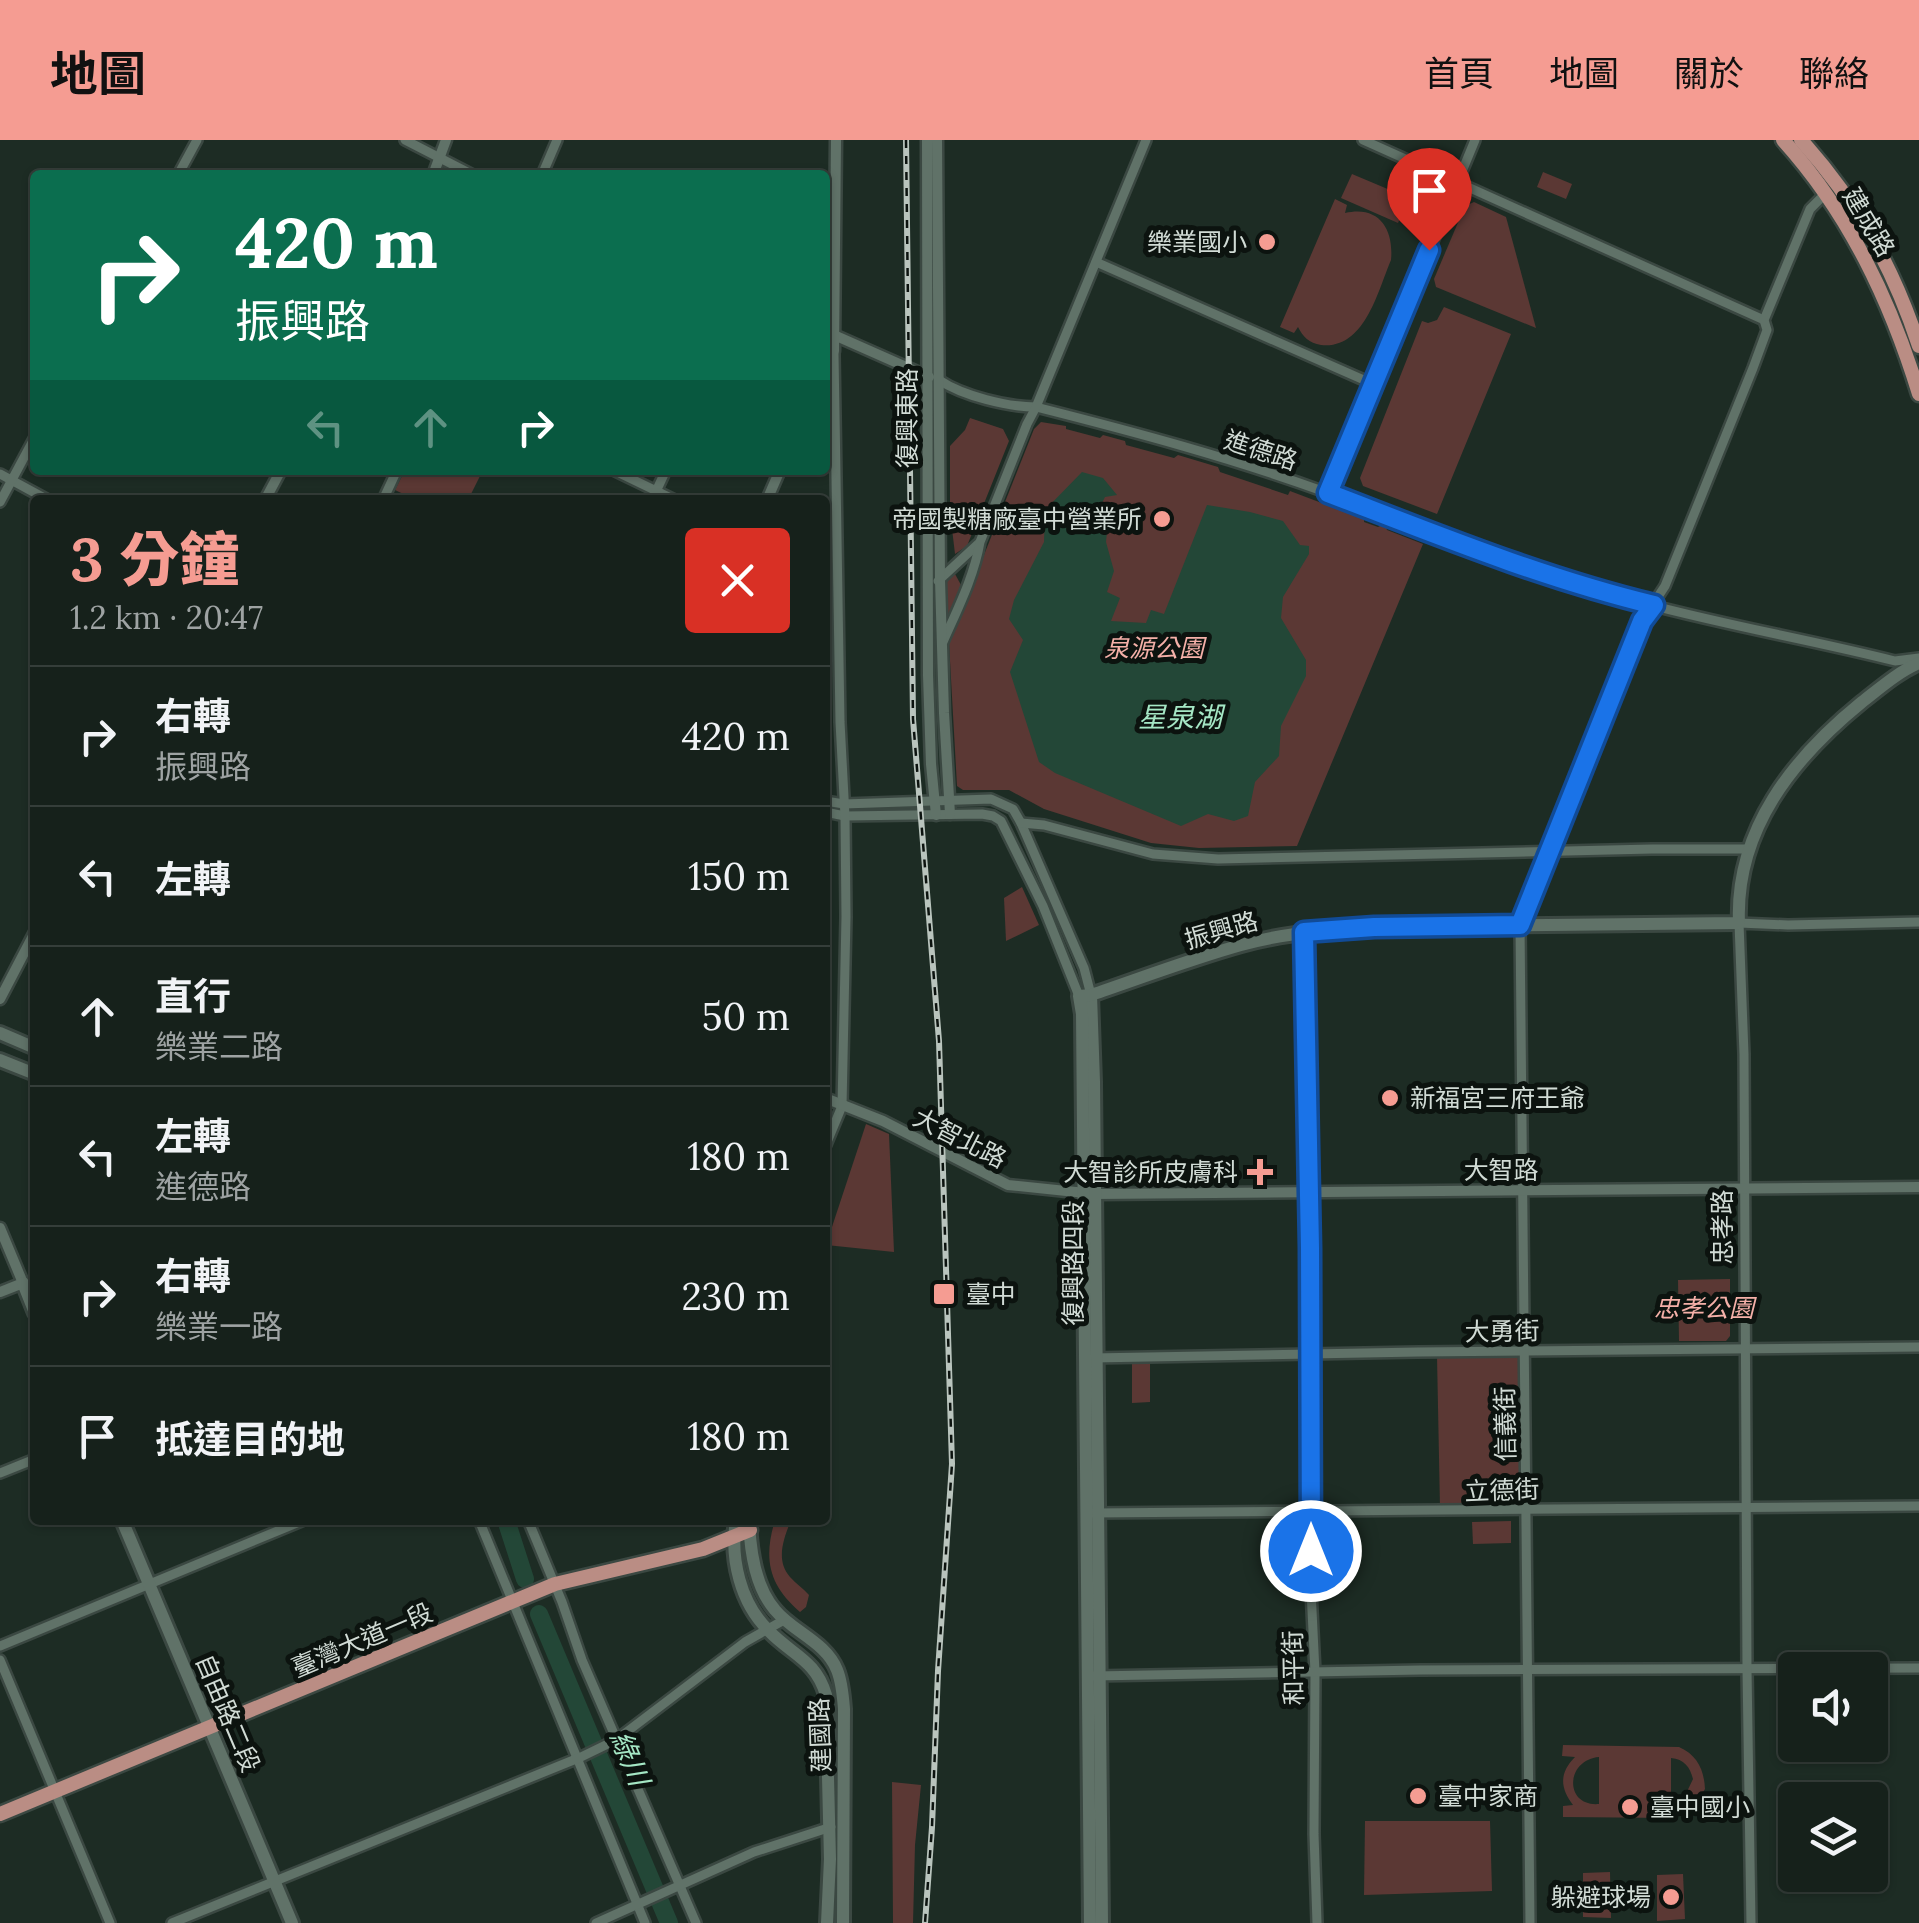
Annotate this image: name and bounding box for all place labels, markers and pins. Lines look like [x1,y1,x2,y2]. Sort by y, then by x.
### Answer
pin [1387,148,1472,251]
place label: 樂業國小 [1147,226,1247,258]
marker: 樂業國小 [1256,231,1278,253]
place label: 帝國製糖廠臺中營業所 [892,503,1142,535]
marker: 帝國製糖廠臺中營業所 [1151,508,1173,530]
place label: 新福宮三府王爺 [1410,1082,1585,1114]
marker: 新福宮三府王爺 [1379,1087,1401,1109]
place label: 大智診所皮膚科 [1063,1156,1238,1188]
marker: 大智診所皮膚科 [1247,1159,1273,1185]
place label: 臺中 [966,1278,1016,1310]
marker: 臺中 [931,1281,957,1307]
place label: 臺中家商 [1438,1780,1538,1812]
marker: 臺中家商 [1407,1785,1429,1807]
place label: 臺中國小 [1650,1791,1750,1823]
marker: 臺中國小 [1619,1796,1641,1818]
place label: 躲避球場 [1551,1881,1651,1913]
marker: 躲避球場 [1660,1886,1682,1908]

